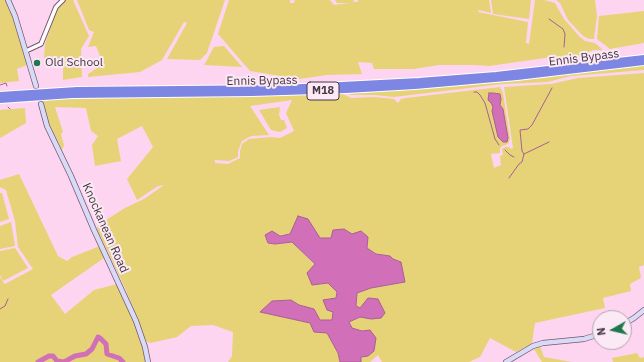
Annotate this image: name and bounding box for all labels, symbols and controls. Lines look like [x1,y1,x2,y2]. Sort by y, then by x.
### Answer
street label: Ennis Bypass [548,47,620,69]
place label: Old School [45,56,103,70]
marker: Old School [32,58,42,68]
street label: Ennis Bypass [226,73,298,89]
road number: M18 [307,82,339,100]
street label: Knockanean Road [79,181,131,275]
north arrow [592,310,632,350]
text: N [594,327,609,336]

